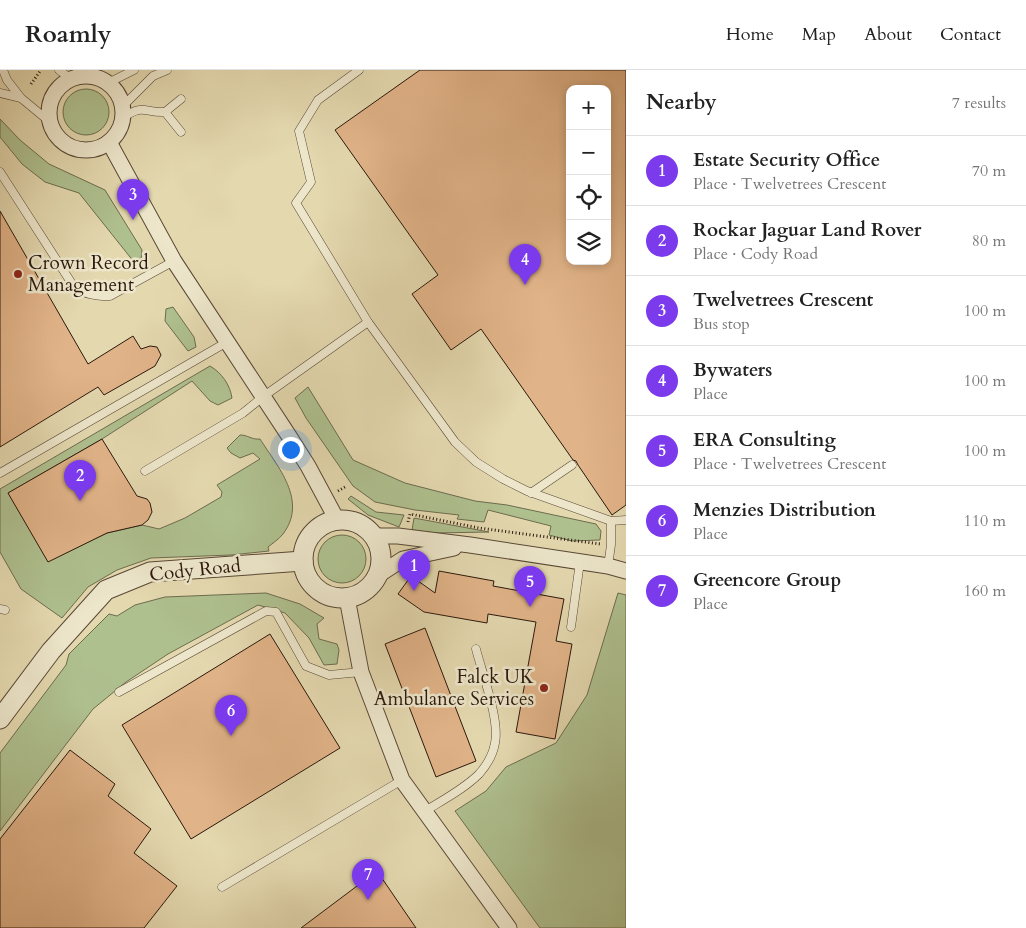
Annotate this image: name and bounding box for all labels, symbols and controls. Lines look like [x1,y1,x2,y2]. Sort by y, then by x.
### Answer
text: Roamly [25,18,111,51]
text: Home [726,22,774,47]
text: Map [802,22,836,47]
text: About [864,22,912,47]
text: Contact [940,22,1001,47]
map controls [566,85,611,265]
button: + [566,85,611,130]
text: Nearby [646,88,717,117]
text: 7 results [952,92,1006,114]
button: − [566,130,611,175]
text: Estate Security Office [693,147,880,173]
text: 1 [658,160,666,182]
text: 70 m [972,160,1006,182]
text: Place · Twelvetrees Crescent [693,173,886,195]
button: locate [566,175,611,220]
pin: 3 [117,179,149,220]
text: Rockar Jaguar Land Rover [693,217,921,243]
button: layers [566,220,611,265]
text: 2 [658,230,666,252]
text: 80 m [972,230,1006,252]
text: Place · Cody Road [693,243,818,265]
pin: 4 [509,244,541,285]
place label: Crown Record Management [28,250,149,298]
marker: Crown Record Management [12,268,24,280]
text: Twelvetrees Crescent [693,287,873,313]
text: 3 [658,300,666,322]
text: 100 m [964,300,1006,322]
text: Bus stop [693,313,750,335]
text: Bywaters [693,357,772,383]
text: 4 [658,370,666,392]
text: 100 m [964,370,1006,392]
text: Place [693,383,728,405]
text: ERA Consulting [693,427,836,453]
your location [278,437,304,463]
text: 5 [658,440,666,462]
text: 100 m [964,440,1006,462]
text: Place · Twelvetrees Crescent [693,453,886,475]
pin: 2 [64,460,96,501]
text: Menzies Distribution [693,497,876,523]
text: 6 [658,510,666,532]
text: 110 m [964,510,1006,532]
text: Place [693,523,728,545]
pin: 1 [398,550,430,591]
street label: Cody Road [148,552,242,588]
pin: 5 [514,566,546,607]
text: Greencore Group [693,567,841,593]
text: 7 [658,580,666,602]
text: 160 m [964,580,1006,602]
text: Place [693,593,728,615]
place label: Falck UK Ambulance Services [374,664,535,712]
marker: Falck UK Ambulance Services [538,682,550,694]
pin: 6 [215,695,247,736]
pin: 7 [352,859,384,900]

